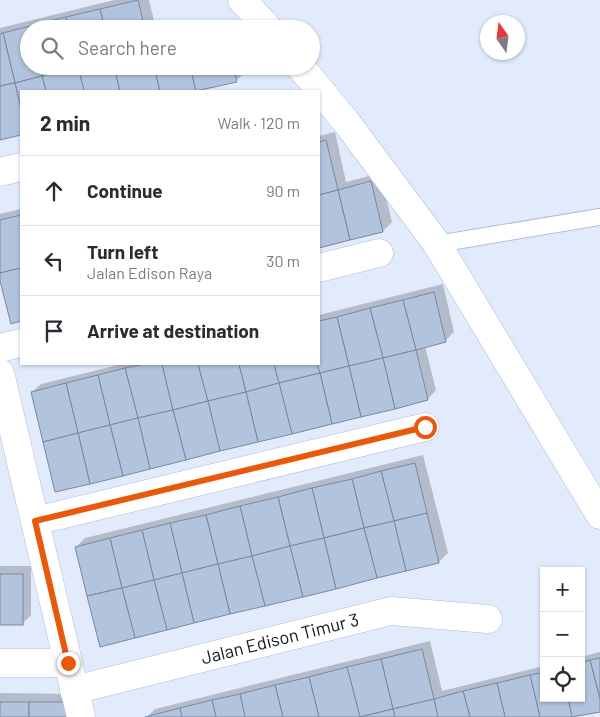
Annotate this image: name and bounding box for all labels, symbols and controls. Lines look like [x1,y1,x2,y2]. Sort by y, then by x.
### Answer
north arrow [480,15,525,60]
search box [20,20,320,75]
icon: search [38,34,66,62]
text: Search here [78,36,177,59]
text: 2 min [40,110,90,135]
text: Walk · 120 m [217,113,300,132]
icon: ahead [40,177,68,205]
text: Continue [87,179,163,202]
text: 90 m [266,181,300,200]
text: Turn left [87,240,158,263]
icon: left [40,247,68,275]
text: 30 m [266,251,300,270]
text: Jalan Edison Raya [87,263,212,282]
icon: arrive [40,317,68,345]
text: Arrive at destination [87,319,259,342]
route start [414,416,437,439]
map controls [540,567,585,702]
button: + [540,567,585,612]
street label: Jalan Edison Timur 3 [199,608,361,668]
button: − [540,612,585,657]
route end [57,652,80,675]
button: locate [540,657,585,702]

